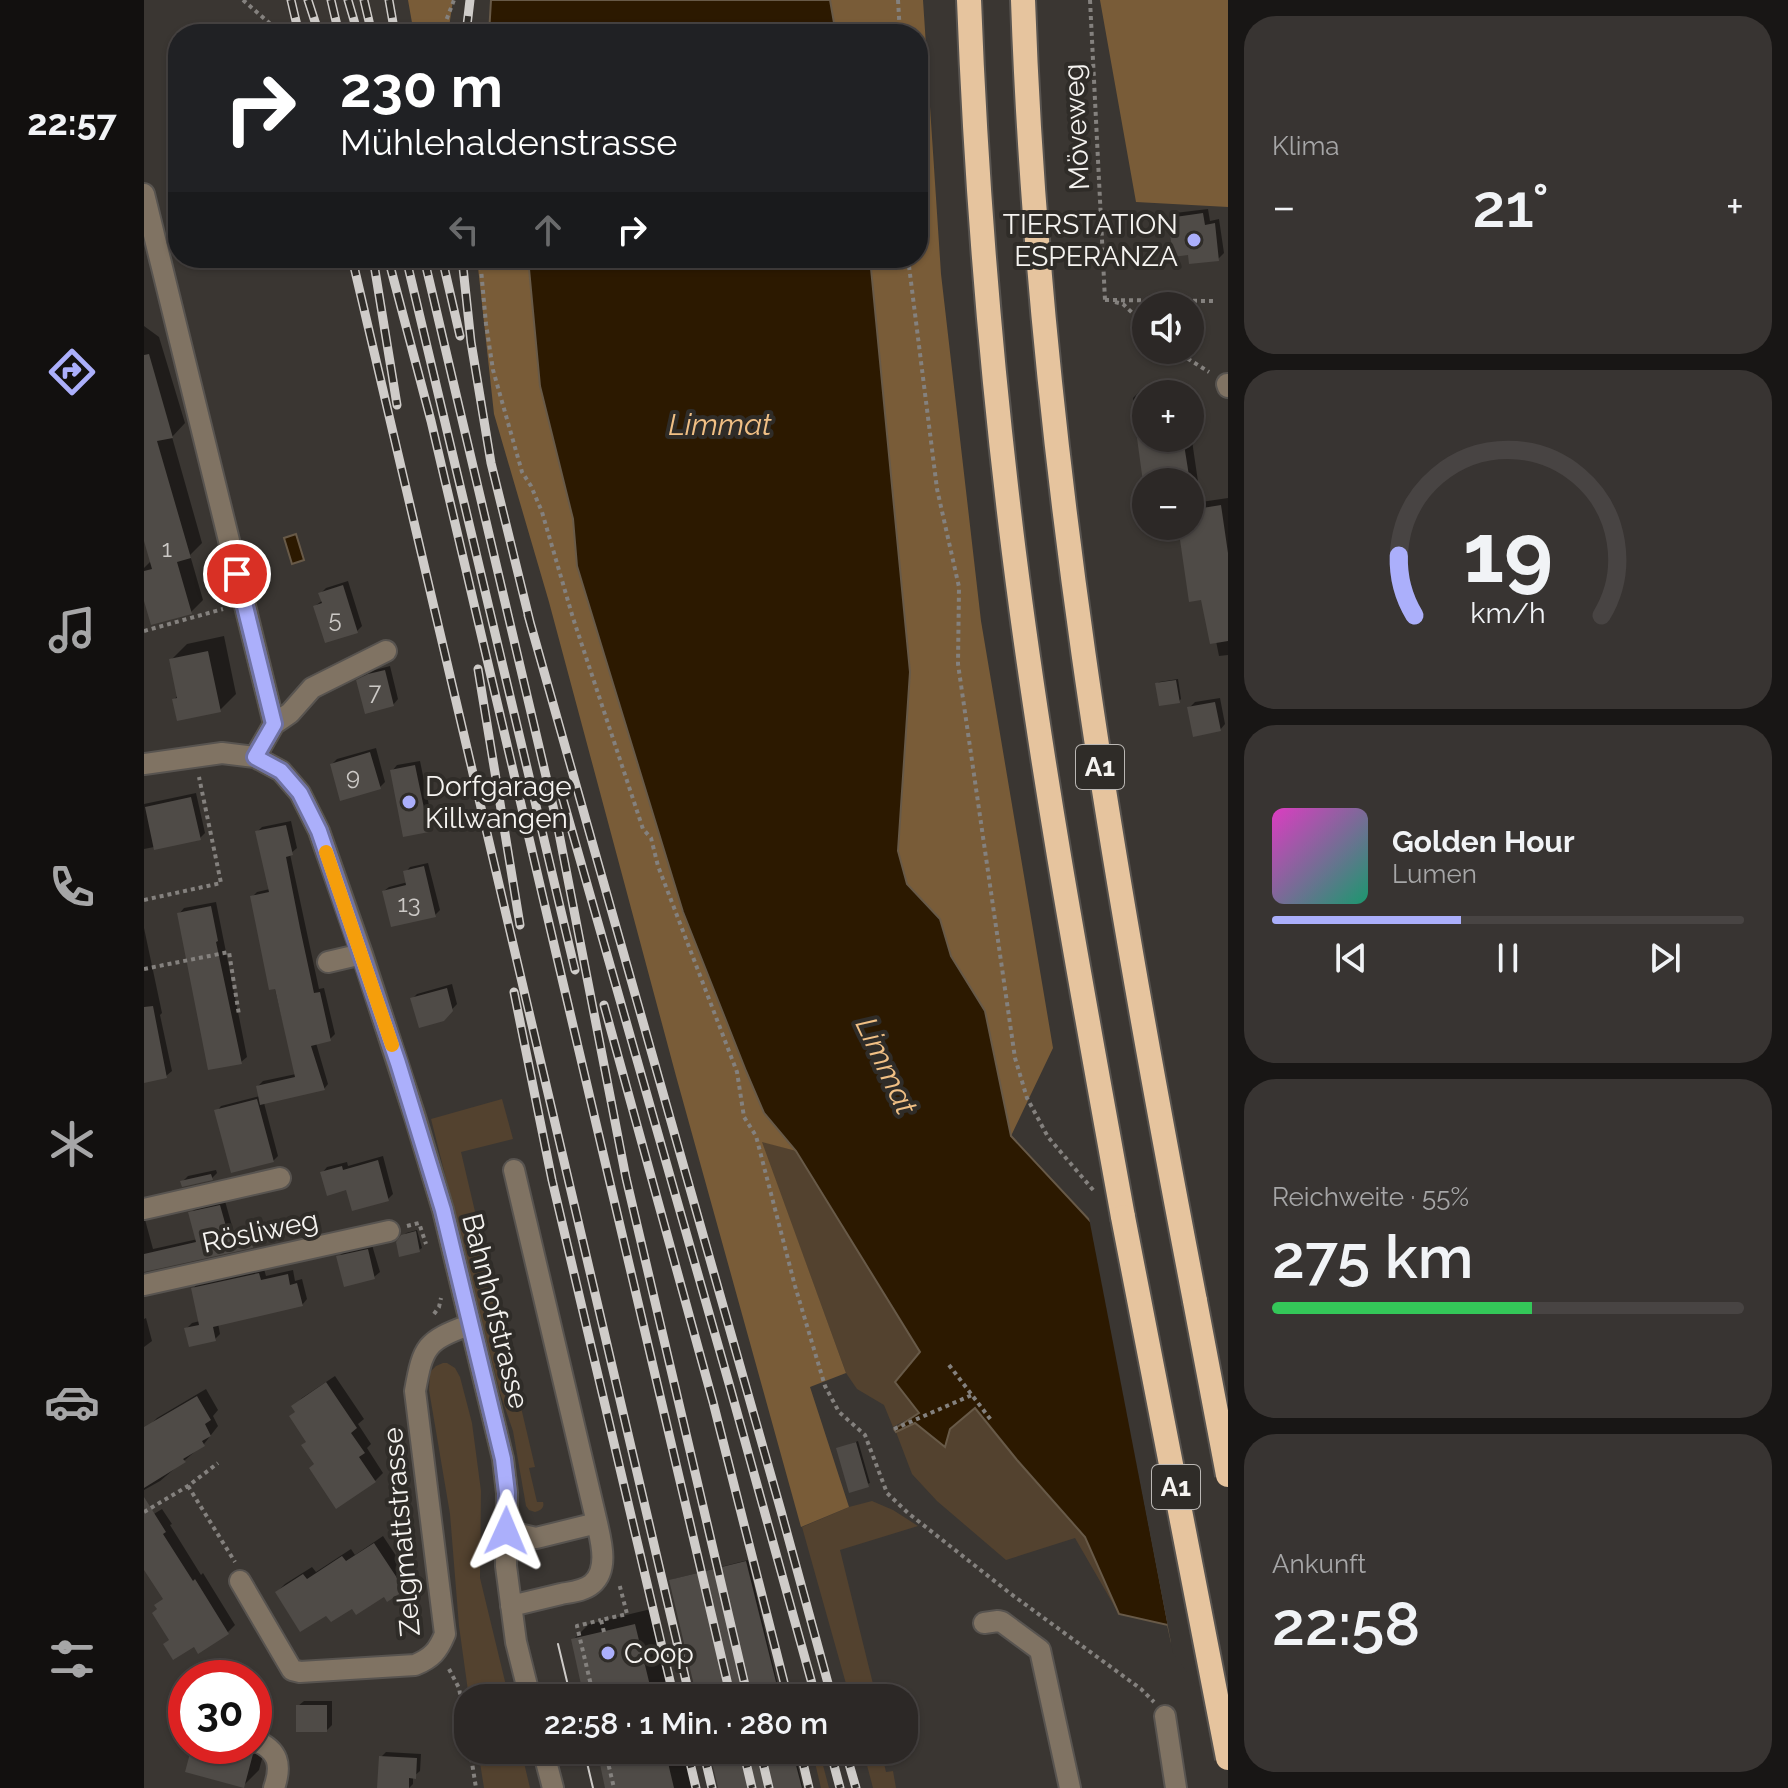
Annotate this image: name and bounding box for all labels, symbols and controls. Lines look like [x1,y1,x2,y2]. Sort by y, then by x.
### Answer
text: 230 m [340,54,503,120]
icon: right [208,56,312,160]
street label: Möveweg [1057,63,1096,191]
text: 22:57 [27,101,117,143]
text: Mühlehaldenstrasse [340,121,677,163]
text: Klima [1272,131,1340,161]
text: 21° [1472,171,1549,241]
text: − [1272,181,1296,232]
text: + [1726,181,1744,232]
icon: left [442,208,486,252]
icon: ahead [526,208,570,252]
icon: right [610,208,654,252]
place label: TIERSTATION ESPERANZA [1003,208,1178,273]
marker: TIERSTATION ESPERANZA [1185,231,1203,249]
map controls [1132,292,1204,540]
button: sound [1132,292,1204,364]
icon: directions [44,344,100,400]
button: + [1132,380,1204,452]
water label: Limmat [668,407,772,442]
button: − [1132,468,1204,540]
text: 19 [1463,503,1553,600]
house number: 1 [162,534,172,563]
pin [203,540,271,608]
icon: arrive [215,552,259,596]
text: km/h [1470,596,1546,630]
icon: music [44,602,100,658]
house number: 5 [328,604,342,633]
house number: 7 [369,677,382,706]
road number: A1 [1076,745,1124,789]
house number: 9 [346,762,360,791]
place label: Dorfgarage Killwangen [425,770,572,835]
marker: Dorfgarage Killwangen [400,793,418,811]
text: Golden Hour [1392,824,1575,859]
icon: phone [44,859,100,915]
text: Lumen [1392,859,1477,889]
house number: 13 [397,889,421,918]
icon: previous [1329,936,1373,980]
icon: pause [1486,936,1530,980]
icon: next [1643,936,1687,980]
water label: Limmat [849,1012,924,1120]
icon: climate [44,1116,100,1172]
text: Reichweite · 55% [1272,1182,1469,1212]
street label: Rösliweg [199,1203,321,1260]
street label: Bahnhofstrasse [455,1210,536,1412]
text: 275 km [1272,1222,1473,1292]
icon: car [44,1374,100,1430]
street label: Zelgmattstrasse [376,1426,427,1638]
road number: A1 [1152,1465,1200,1509]
position arrow [464,1489,548,1573]
text: Ankunft [1272,1549,1366,1579]
text: 22:58 [1272,1589,1420,1659]
icon: filters [44,1631,100,1687]
place label: Coop [624,1637,694,1670]
marker: Coop [599,1644,617,1662]
speed limit sign: 30 [168,1660,272,1764]
text: 22:58 · 1 Min. · 280 m [544,1706,828,1741]

